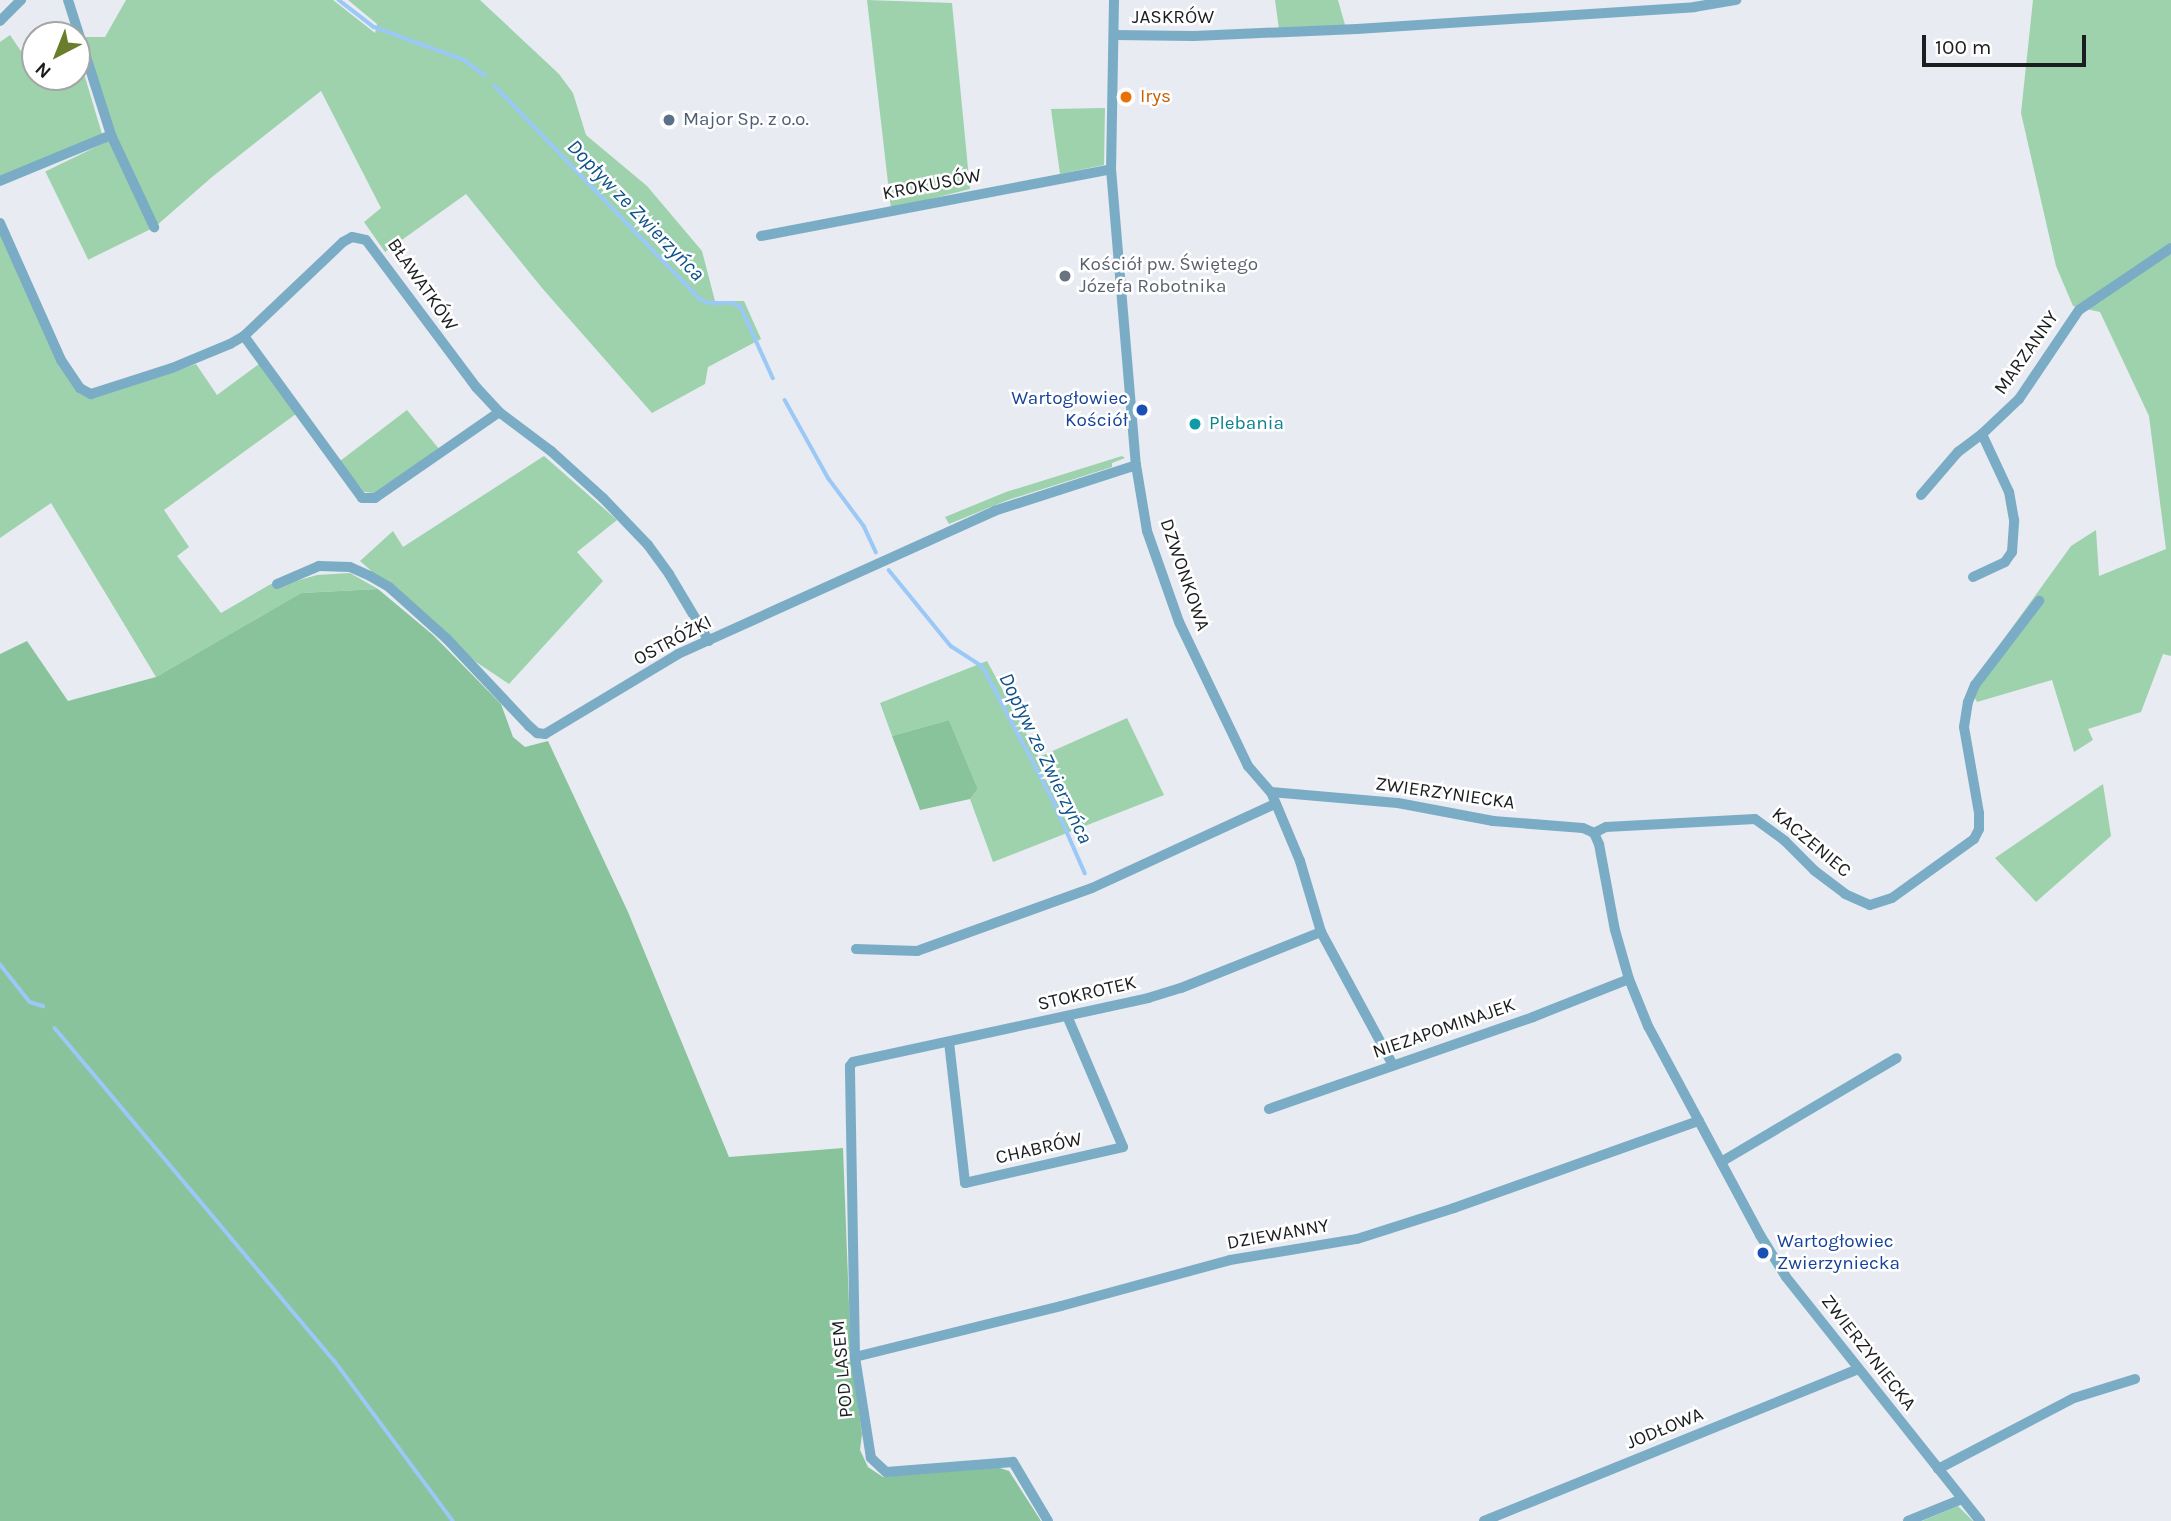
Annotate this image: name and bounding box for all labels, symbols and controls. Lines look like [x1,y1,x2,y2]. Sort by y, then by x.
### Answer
street label: JASKRÓW [1132,7,1214,29]
north arrow [21,21,91,91]
scale bar [1926,21,2090,65]
text: 100 m [1935,35,1992,59]
text: N [31,57,56,83]
place label: Irys [1140,86,1171,108]
marker: Irys [1118,89,1134,105]
place label: Major Sp. z o.o. [683,109,809,131]
marker: Major Sp. z o.o. [661,112,677,128]
water label: Dopływ ze Zwierzyńca [562,134,710,286]
street label: KROKUSÓW [881,164,983,206]
street label: BŁAWATKÓW [382,234,462,336]
place label: Kościół pw. Świętego Józefa Robotnika [1079,254,1258,298]
marker: Kościół pw. Świętego Józefa Robotnika [1057,268,1073,284]
street label: MARZANNY [1990,307,2064,399]
place label: Wartogłowiec Kościół [1011,388,1128,432]
marker: Wartogłowiec Kościół [1134,402,1150,418]
place label: Plebania [1209,413,1284,435]
marker: Plebania [1187,416,1203,432]
street label: DZWONKOWA [1154,516,1214,634]
street label: OSTRÓŻKI [630,611,716,671]
water label: Dopływ ze Zwierzyńca [994,668,1098,848]
street label: ZWIERZYNIECKA [1374,773,1516,815]
street label: KACZENIEC [1767,803,1855,883]
street label: STOKROTEK [1036,972,1138,1016]
street label: NIEZAPOMINAJEK [1370,994,1518,1064]
street label: CHABRÓW [994,1128,1084,1170]
street label: DZIEWANNY [1225,1215,1331,1255]
place label: Wartogłowiec Zwierzyniecka [1777,1231,1900,1275]
marker: Wartogłowiec Zwierzyniecka [1755,1245,1771,1261]
street label: ZWIERZYNIECKA [1816,1291,1920,1415]
street label: POD LASEM [827,1319,859,1419]
street label: JODŁOWA [1623,1403,1707,1455]

